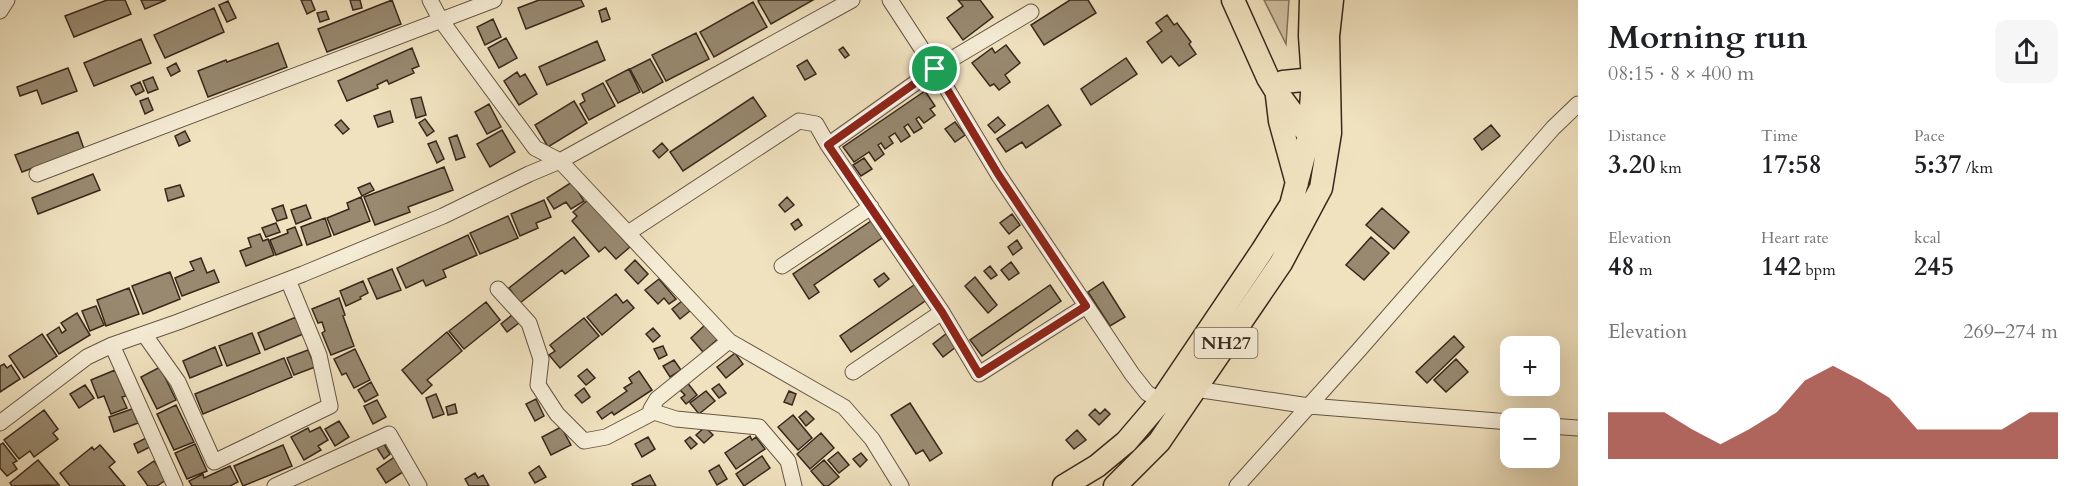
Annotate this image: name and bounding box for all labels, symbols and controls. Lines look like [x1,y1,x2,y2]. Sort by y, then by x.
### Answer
text: Morning run [1608,15,1808,60]
button: share [1995,20,2058,83]
pin [909,43,960,94]
icon: arrive [918,52,951,85]
text: 08:15 · 8 × 400 m [1608,60,1754,87]
text: Distance [1608,125,1666,147]
text: Time [1761,125,1798,147]
text: Pace [1914,125,1945,147]
text: 3.20 [1608,147,1656,182]
text: 17:58 [1761,147,1822,182]
text: 5:37 [1914,147,1962,182]
text: km [1656,157,1682,179]
text: /km [1962,157,1993,179]
text: Elevation [1608,227,1672,249]
text: Heart rate [1761,227,1829,249]
text: kcal [1914,227,1941,249]
text: 48 [1608,249,1635,284]
text: 142 [1761,249,1801,284]
text: 245 [1914,249,1954,284]
text: m [1635,259,1652,281]
text: bpm [1801,259,1836,281]
text: Elevation [1608,318,1687,345]
text: 269–274 m [1963,318,2058,345]
road number: NH27 [1194,328,1258,358]
map controls [1500,336,1560,468]
button: + [1500,336,1560,396]
button: − [1500,408,1560,468]

